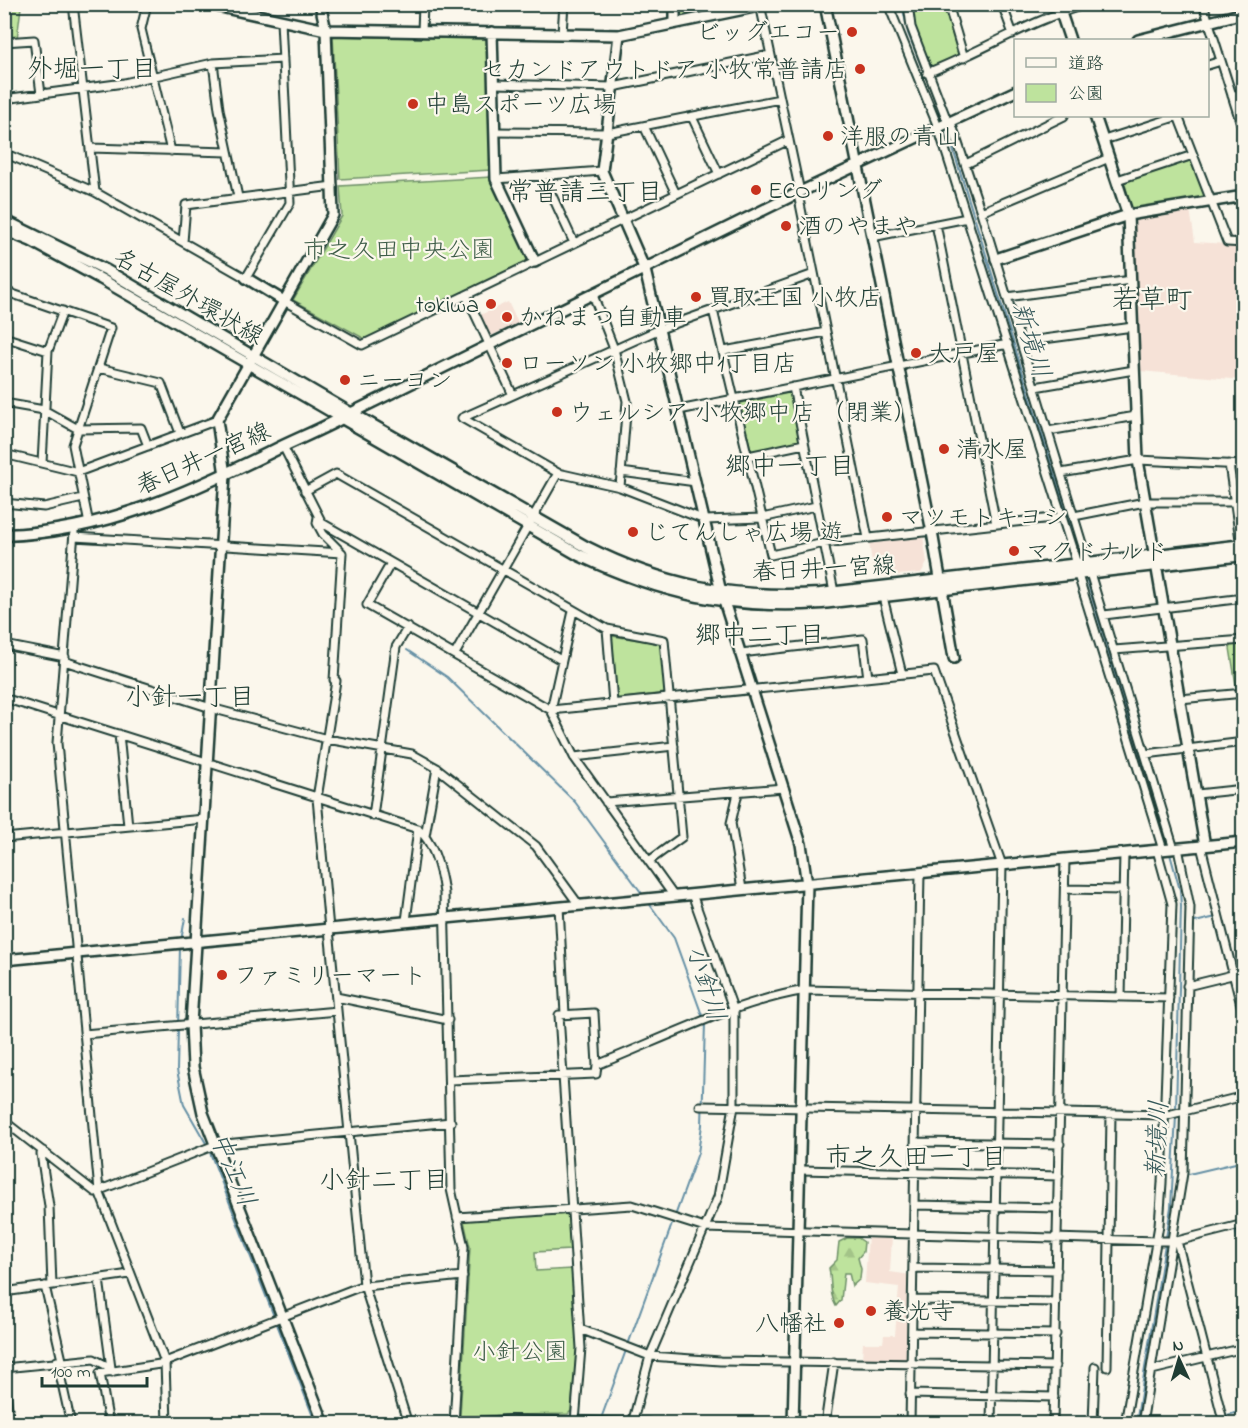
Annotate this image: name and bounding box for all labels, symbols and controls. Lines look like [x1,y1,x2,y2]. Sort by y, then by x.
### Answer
place label: ビッグエコー [696,17,840,52]
marker: ビッグエコー [845,25,859,39]
legend [1014,39,1209,117]
district label: 外堀一丁目 [27,52,157,90]
text: 道路 [1068,52,1104,78]
place label: セカンドアウトドア 小牧常普請店 [481,54,848,89]
marker: セカンドアウトドア 小牧常普請店 [853,62,867,76]
text: 公園 [1068,82,1104,108]
place label: 中島スポーツ広場 [425,89,617,124]
marker: 中島スポーツ広場 [406,97,420,111]
place label: 洋服の青山 [840,121,960,156]
marker: 洋服の青山 [821,129,835,143]
district label: 常普請三丁目 [507,175,663,213]
place label: ECOリング [768,175,883,210]
marker: ECOリング [749,183,763,197]
place label: 酒のやまや [798,211,918,246]
marker: 酒のやまや [779,219,793,233]
park label: 市之久田中央公園 [303,234,495,269]
street label: 名古屋外環状線 [106,241,269,355]
place label: 買取王国 小牧店 [708,282,882,317]
district label: 若草町 [1112,282,1193,321]
place label: tokiwa [416,289,479,324]
marker: 買取王国 小牧店 [689,290,703,304]
marker: tokiwa [484,297,498,311]
water label: 新境川 [1000,298,1059,384]
place label: かねまつ自動車 [519,302,687,337]
marker: かねまつ自動車 [500,310,514,324]
place label: 大戸屋 [928,338,1000,373]
marker: 大戸屋 [909,346,923,360]
place label: ローソン 小牧郷中1丁目店 [519,348,797,383]
marker: ローソン 小牧郷中1丁目店 [500,356,514,370]
place label: ニーヨン [357,365,453,400]
marker: ニーヨン [338,373,352,387]
place label: ウェルシア 小牧郷中店 （閉業） [569,397,917,432]
marker: ウェルシア 小牧郷中店 （閉業） [550,405,564,419]
street label: 春日井一宮線 [131,415,277,506]
place label: 清水屋 [956,434,1028,469]
marker: 清水屋 [937,442,951,456]
district label: 郷中一丁目 [725,449,855,487]
place label: マツモトキヨシ [899,502,1067,537]
marker: マツモトキヨシ [880,510,894,524]
place label: じてんしゃ広場 遊 [645,517,843,552]
marker: じてんしゃ広場 遊 [626,525,640,539]
place label: マクドナルド [1026,536,1168,571]
marker: マクドナルド [1007,544,1021,558]
street label: 春日井一宮線 [751,549,897,592]
district label: 郷中二丁目 [695,618,825,656]
district label: 小針一丁目 [125,680,255,718]
water label: 小針川 [675,941,734,1027]
place label: ファミリーマート [234,960,426,995]
marker: ファミリーマート [215,968,229,982]
water label: 新境川 [1138,1099,1180,1179]
water label: 中江川 [199,1127,264,1214]
district label: 市之久田一丁目 [825,1140,1007,1178]
district label: 小針二丁目 [319,1163,449,1201]
place label: 養光寺 [883,1296,955,1331]
marker: 養光寺 [864,1304,878,1318]
place label: 八幡社 [755,1308,827,1343]
marker: 八幡社 [832,1316,846,1330]
north arrow [1149,1329,1209,1389]
text: N [1172,1334,1185,1358]
park label: 小針公園 [472,1336,568,1371]
scale bar [42,1350,147,1388]
text: 100 m [51,1360,91,1386]

